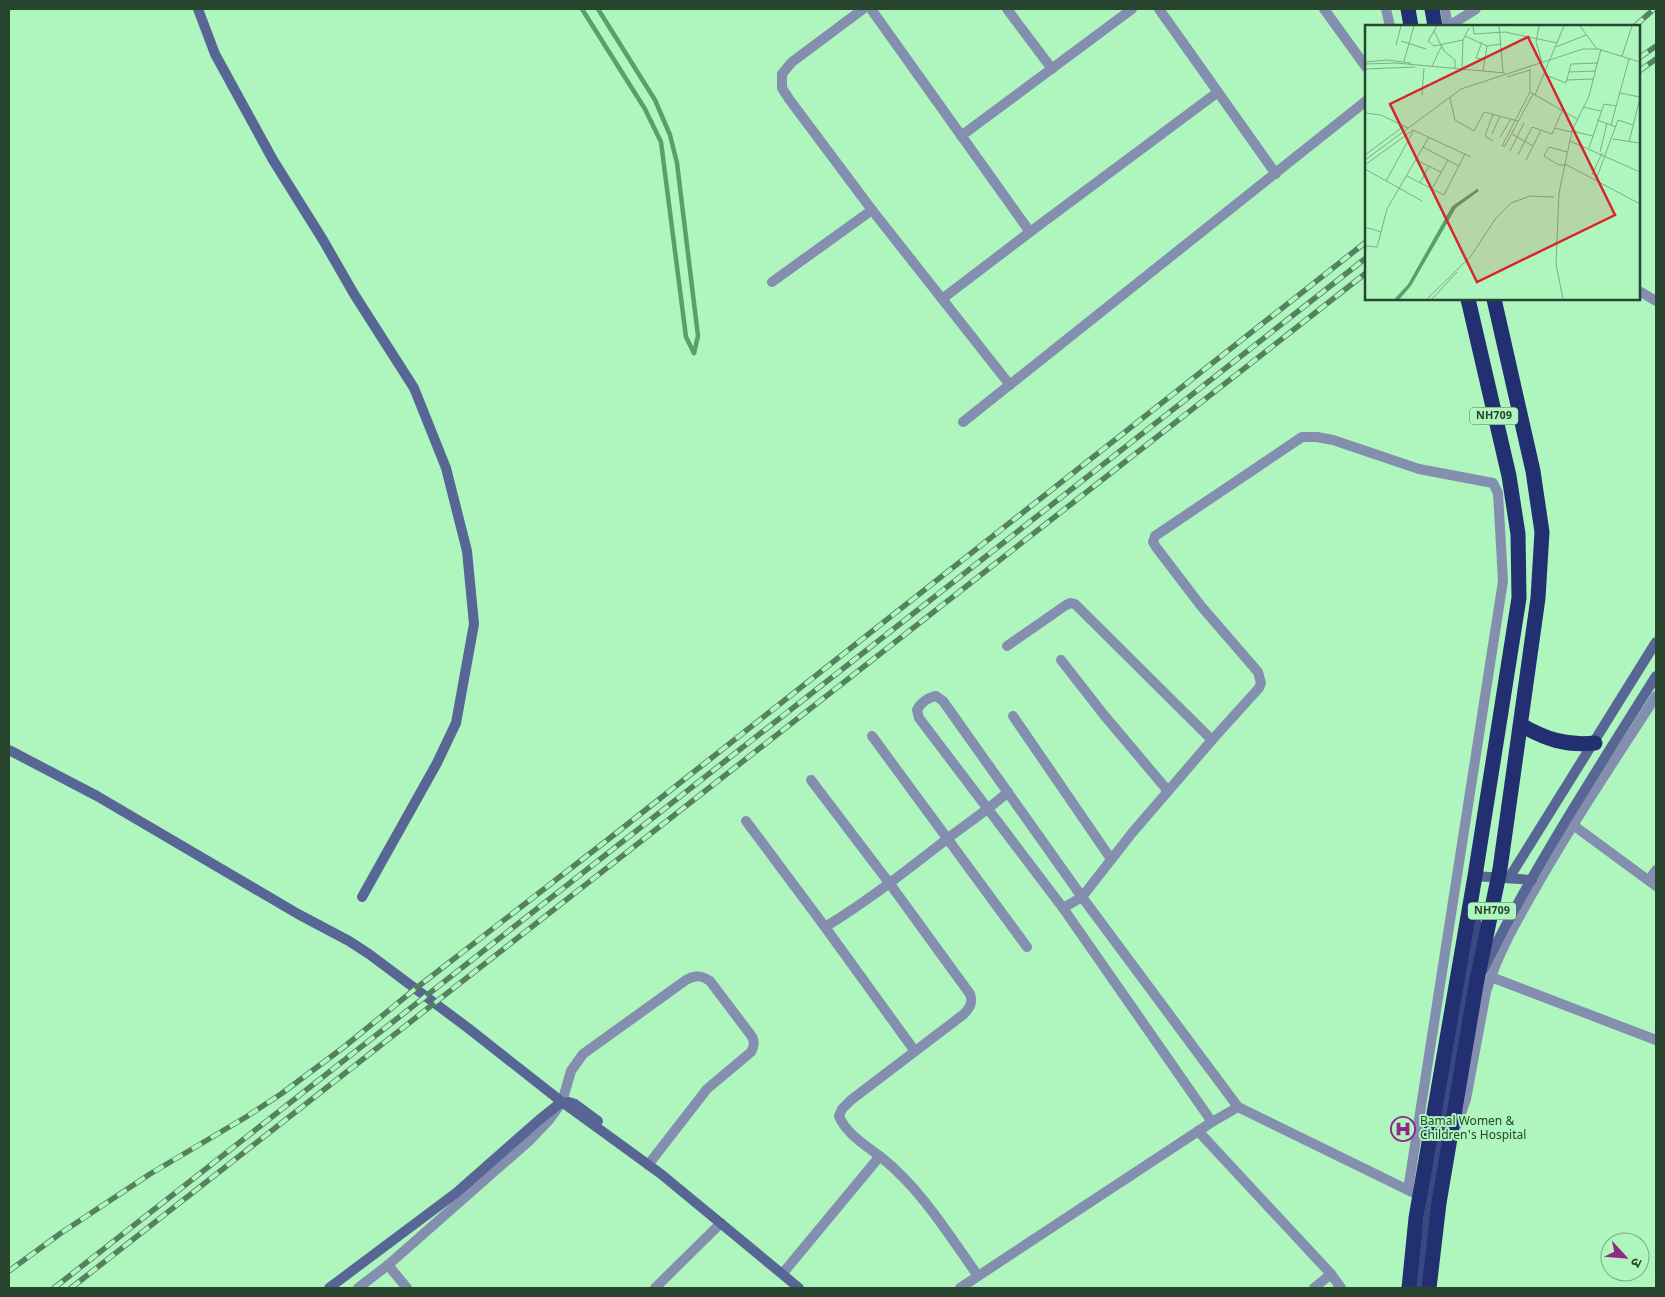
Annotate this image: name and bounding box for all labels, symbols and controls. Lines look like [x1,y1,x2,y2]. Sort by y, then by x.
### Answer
inset map [1365,25,1640,300]
road number: NH709 [1470,408,1518,424]
road number: NH709 [1468,902,1516,919]
place label: Bamal Women & Children's Hospital [1420,1114,1526,1144]
hospital icon: Bamal Women & Children's Hospital [1390,1116,1416,1142]
north arrow [1600,1232,1650,1282]
text: उ [1625,1254,1646,1271]

